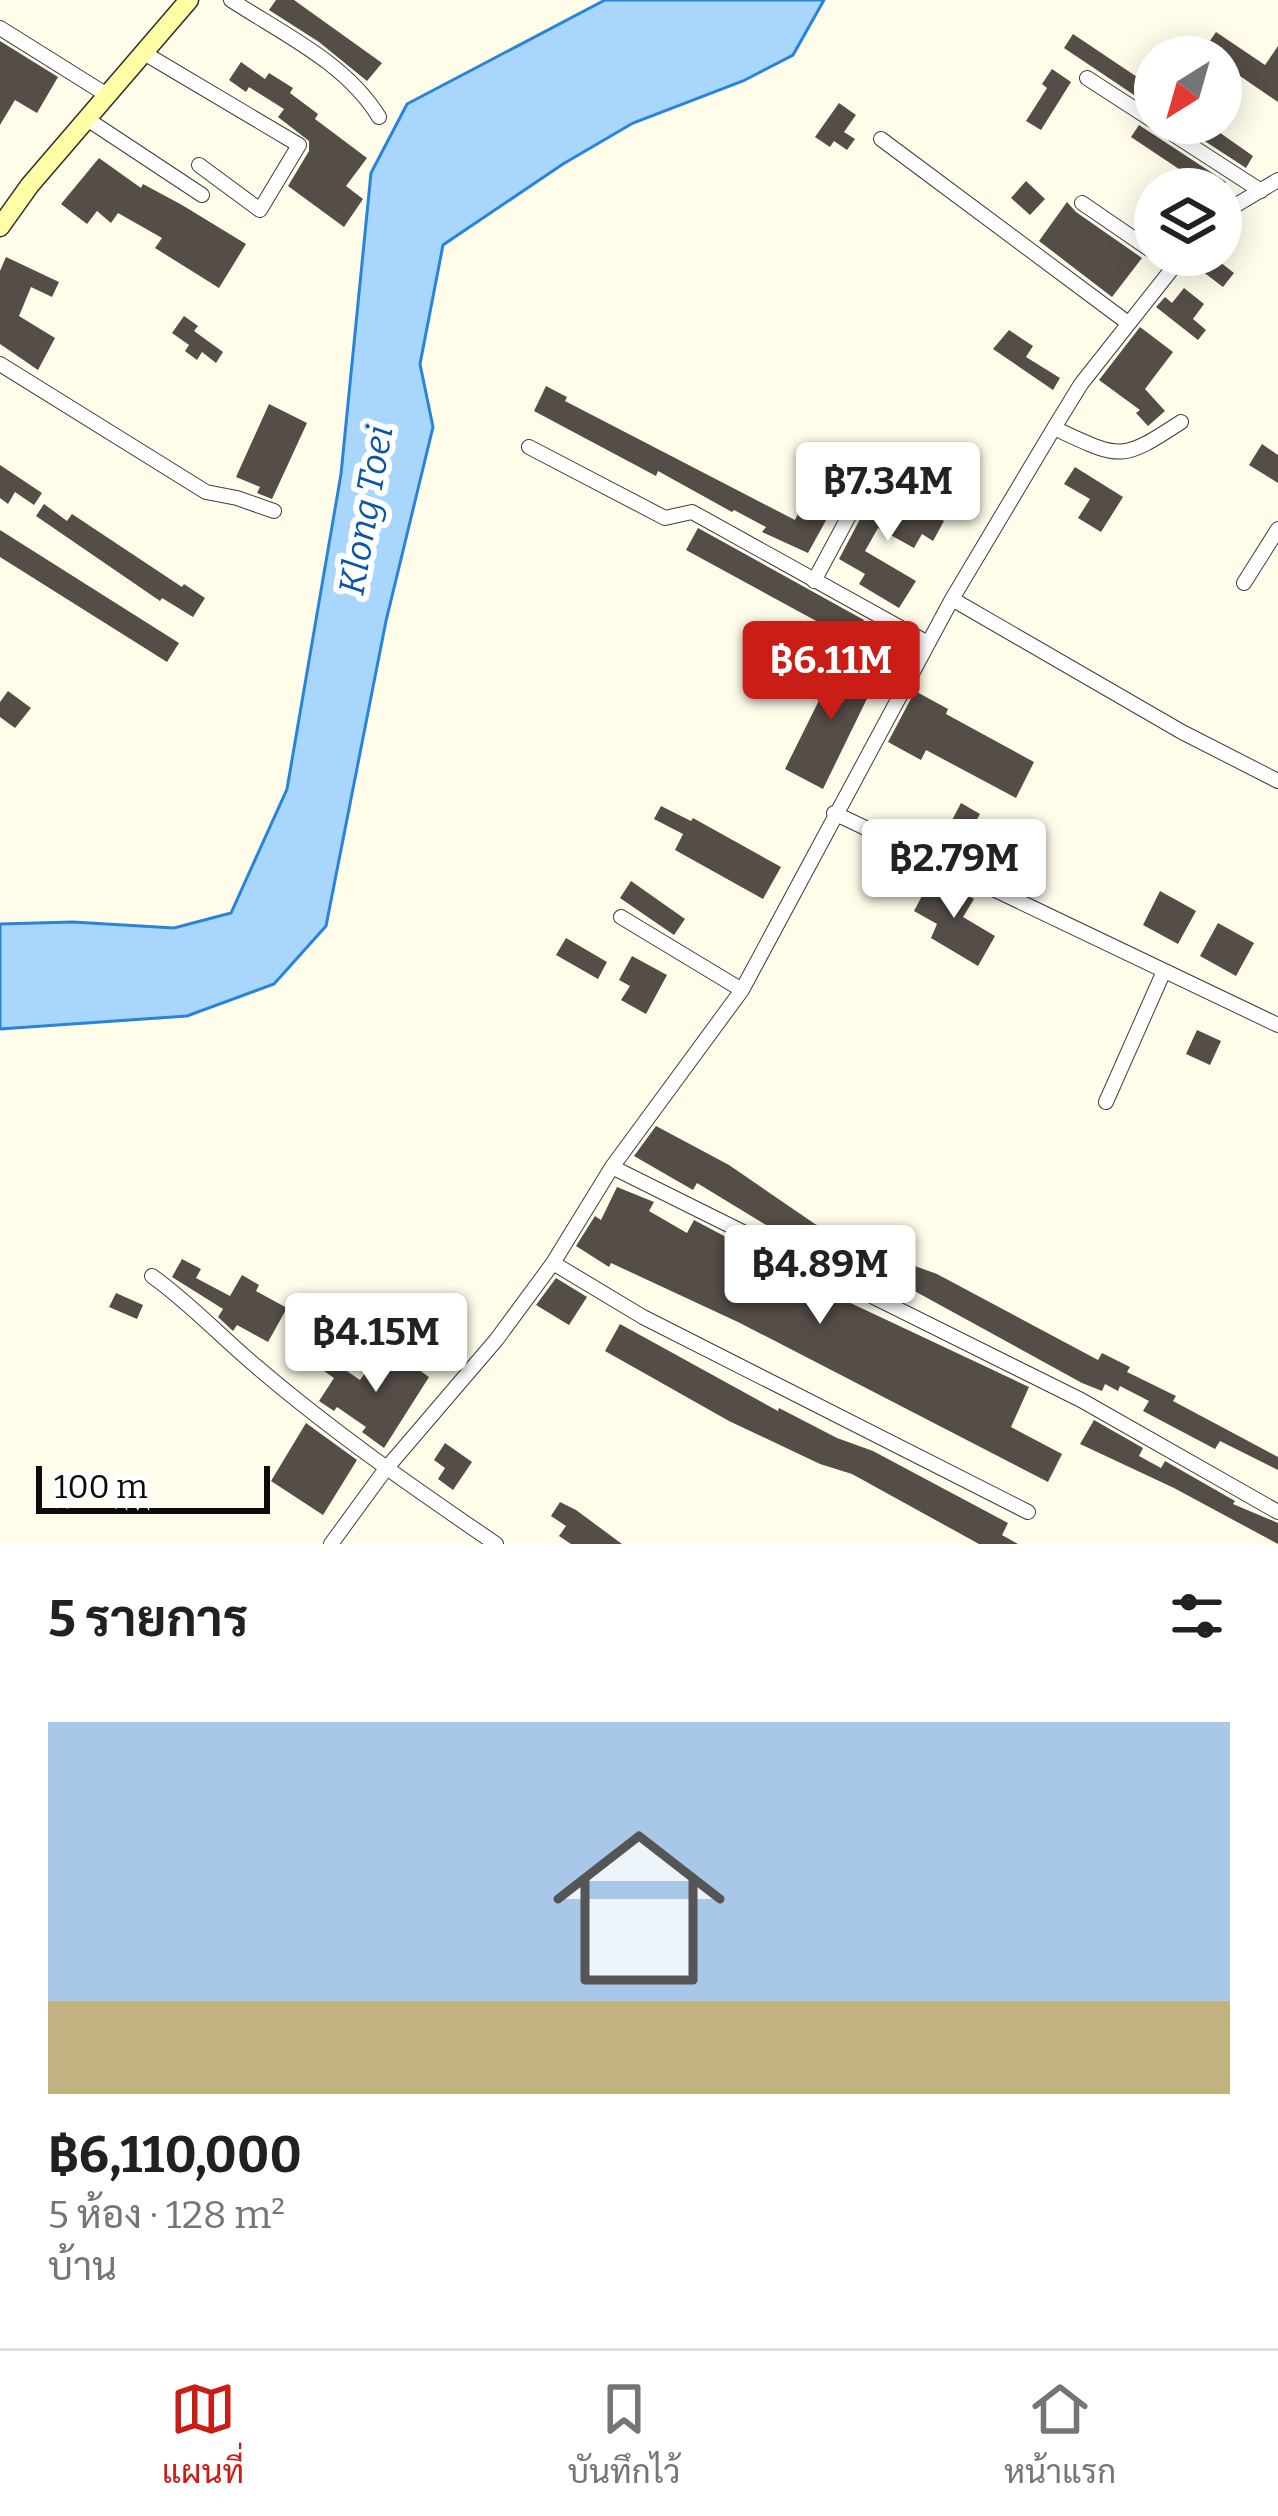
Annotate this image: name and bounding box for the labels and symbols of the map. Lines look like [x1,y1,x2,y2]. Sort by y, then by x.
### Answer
north arrow [1134,36,1242,144]
water label: Klong Toei [329,422,403,598]
pin: ฿7.34M [790,442,986,544]
pin: ฿6.11M [733,621,929,723]
pin: ฿2.79M [856,819,1052,921]
pin: ฿4.89M [722,1225,918,1327]
pin: ฿4.15M [278,1293,474,1395]
scale bar [36,1460,270,1513]

